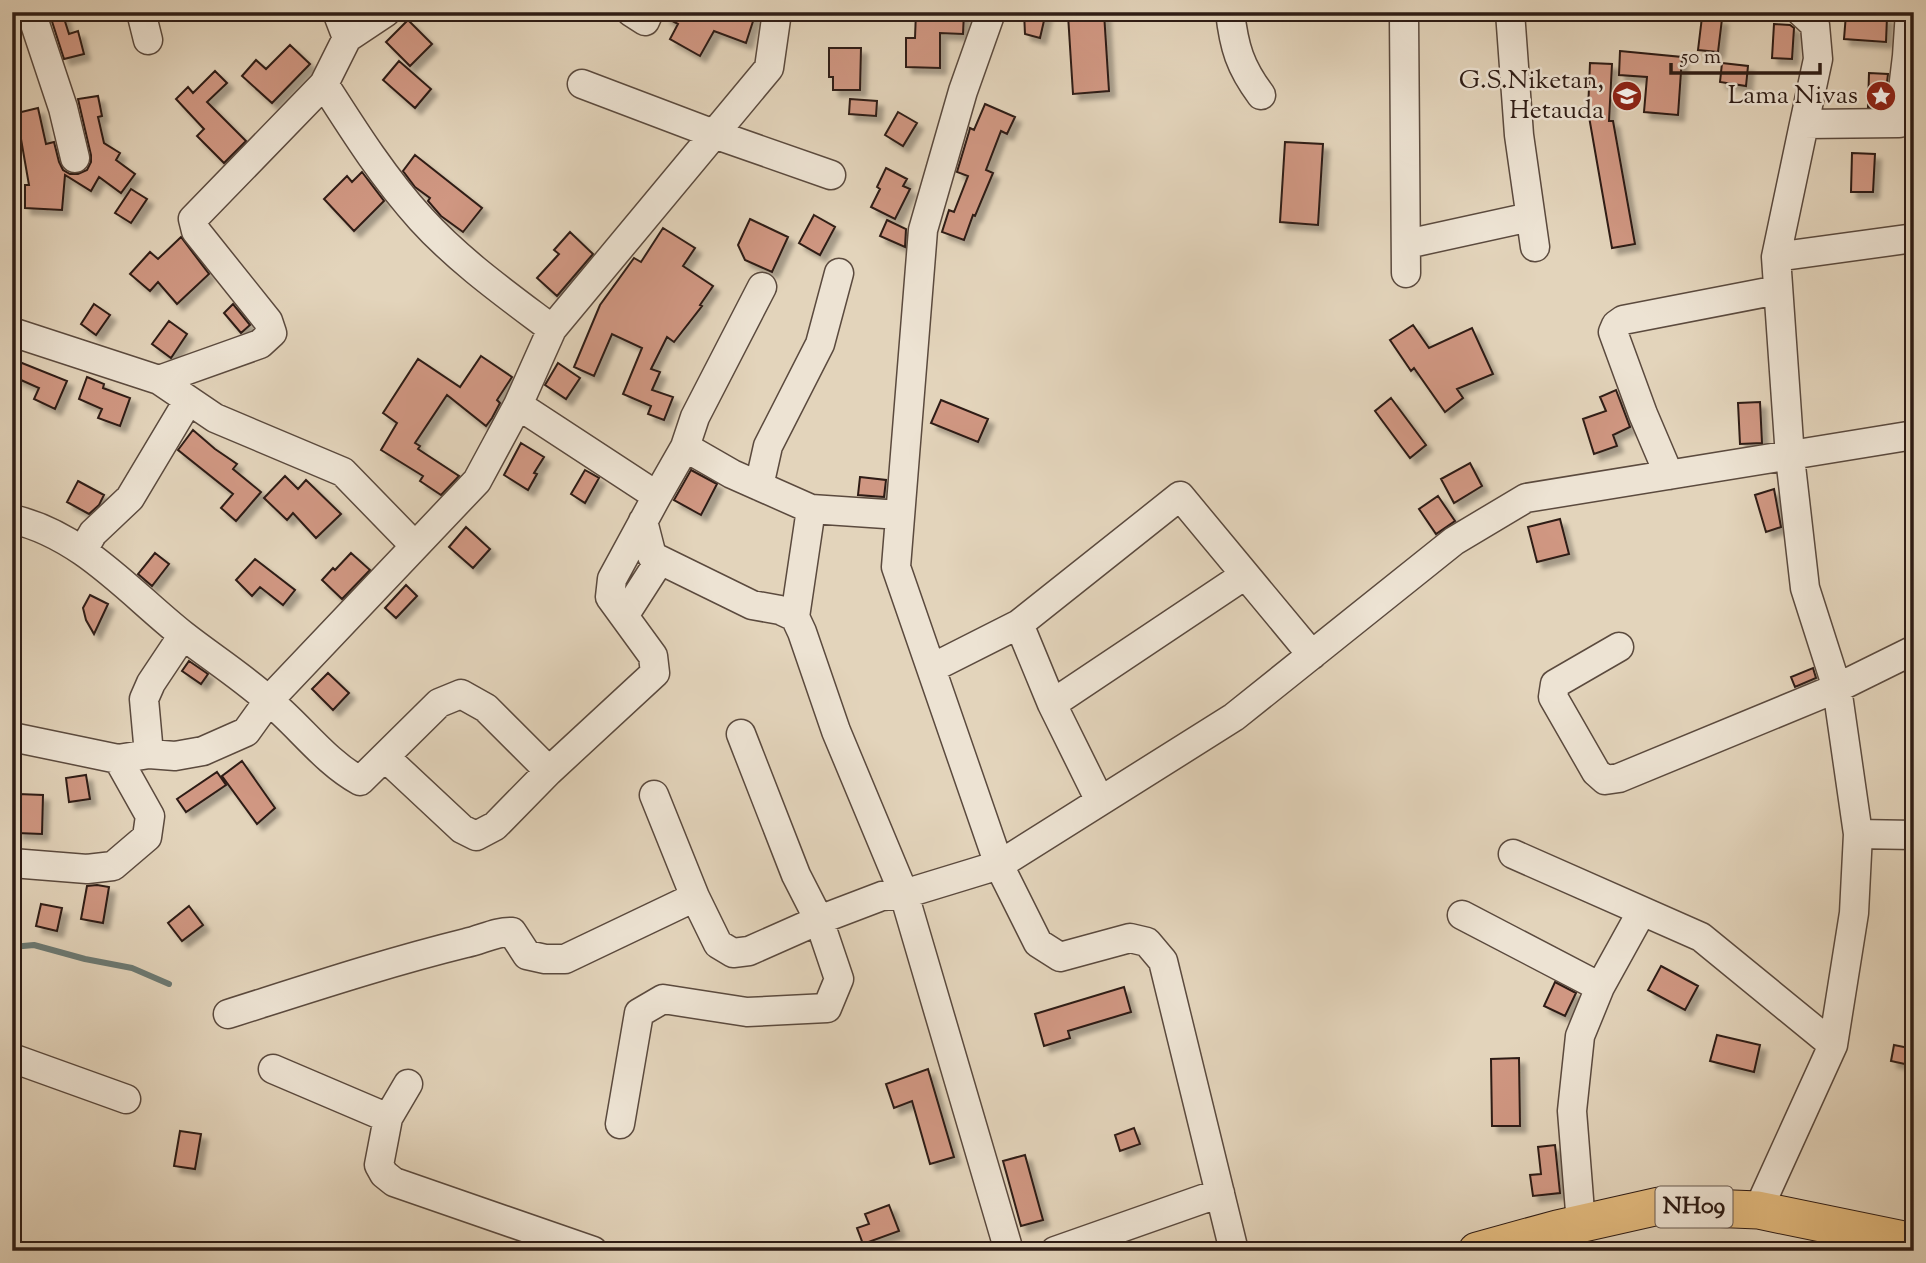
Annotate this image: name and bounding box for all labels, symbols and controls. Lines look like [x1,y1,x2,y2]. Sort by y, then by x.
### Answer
scale bar [1671,32,1819,76]
text: 50 m [1680,43,1721,73]
place label: G.S.Niketan, Hetauda [1459,63,1604,130]
place label: Lama Nivas [1728,78,1858,115]
school or university icon: G.S.Niketan, Hetauda [1610,79,1644,113]
place icon: Lama Nivas [1864,79,1898,113]
road number: NH09 [1656,1186,1732,1227]

